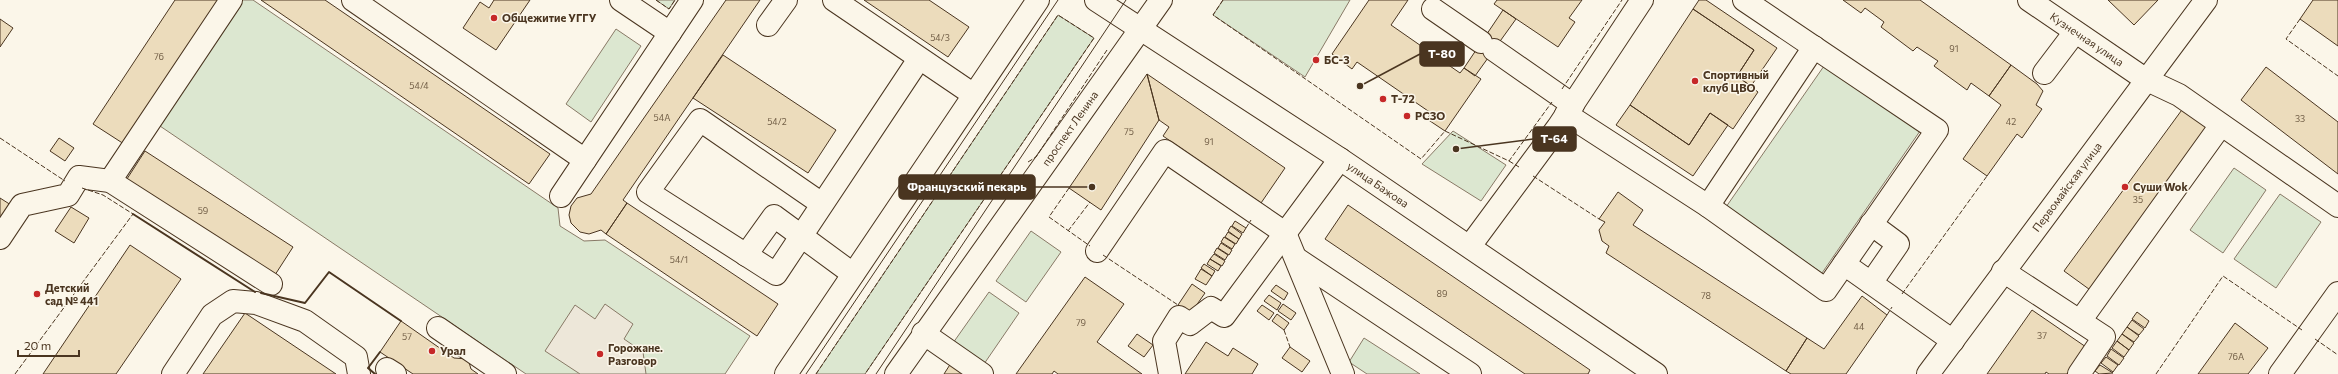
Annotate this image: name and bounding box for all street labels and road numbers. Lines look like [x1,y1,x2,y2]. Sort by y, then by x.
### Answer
street label: Кузнечная улица [2048,9,2126,69]
street label: проспект Ленина [1039,88,1101,168]
street label: Первомайская улица [2029,140,2104,234]
street label: улица Бажова [1345,159,1411,210]

